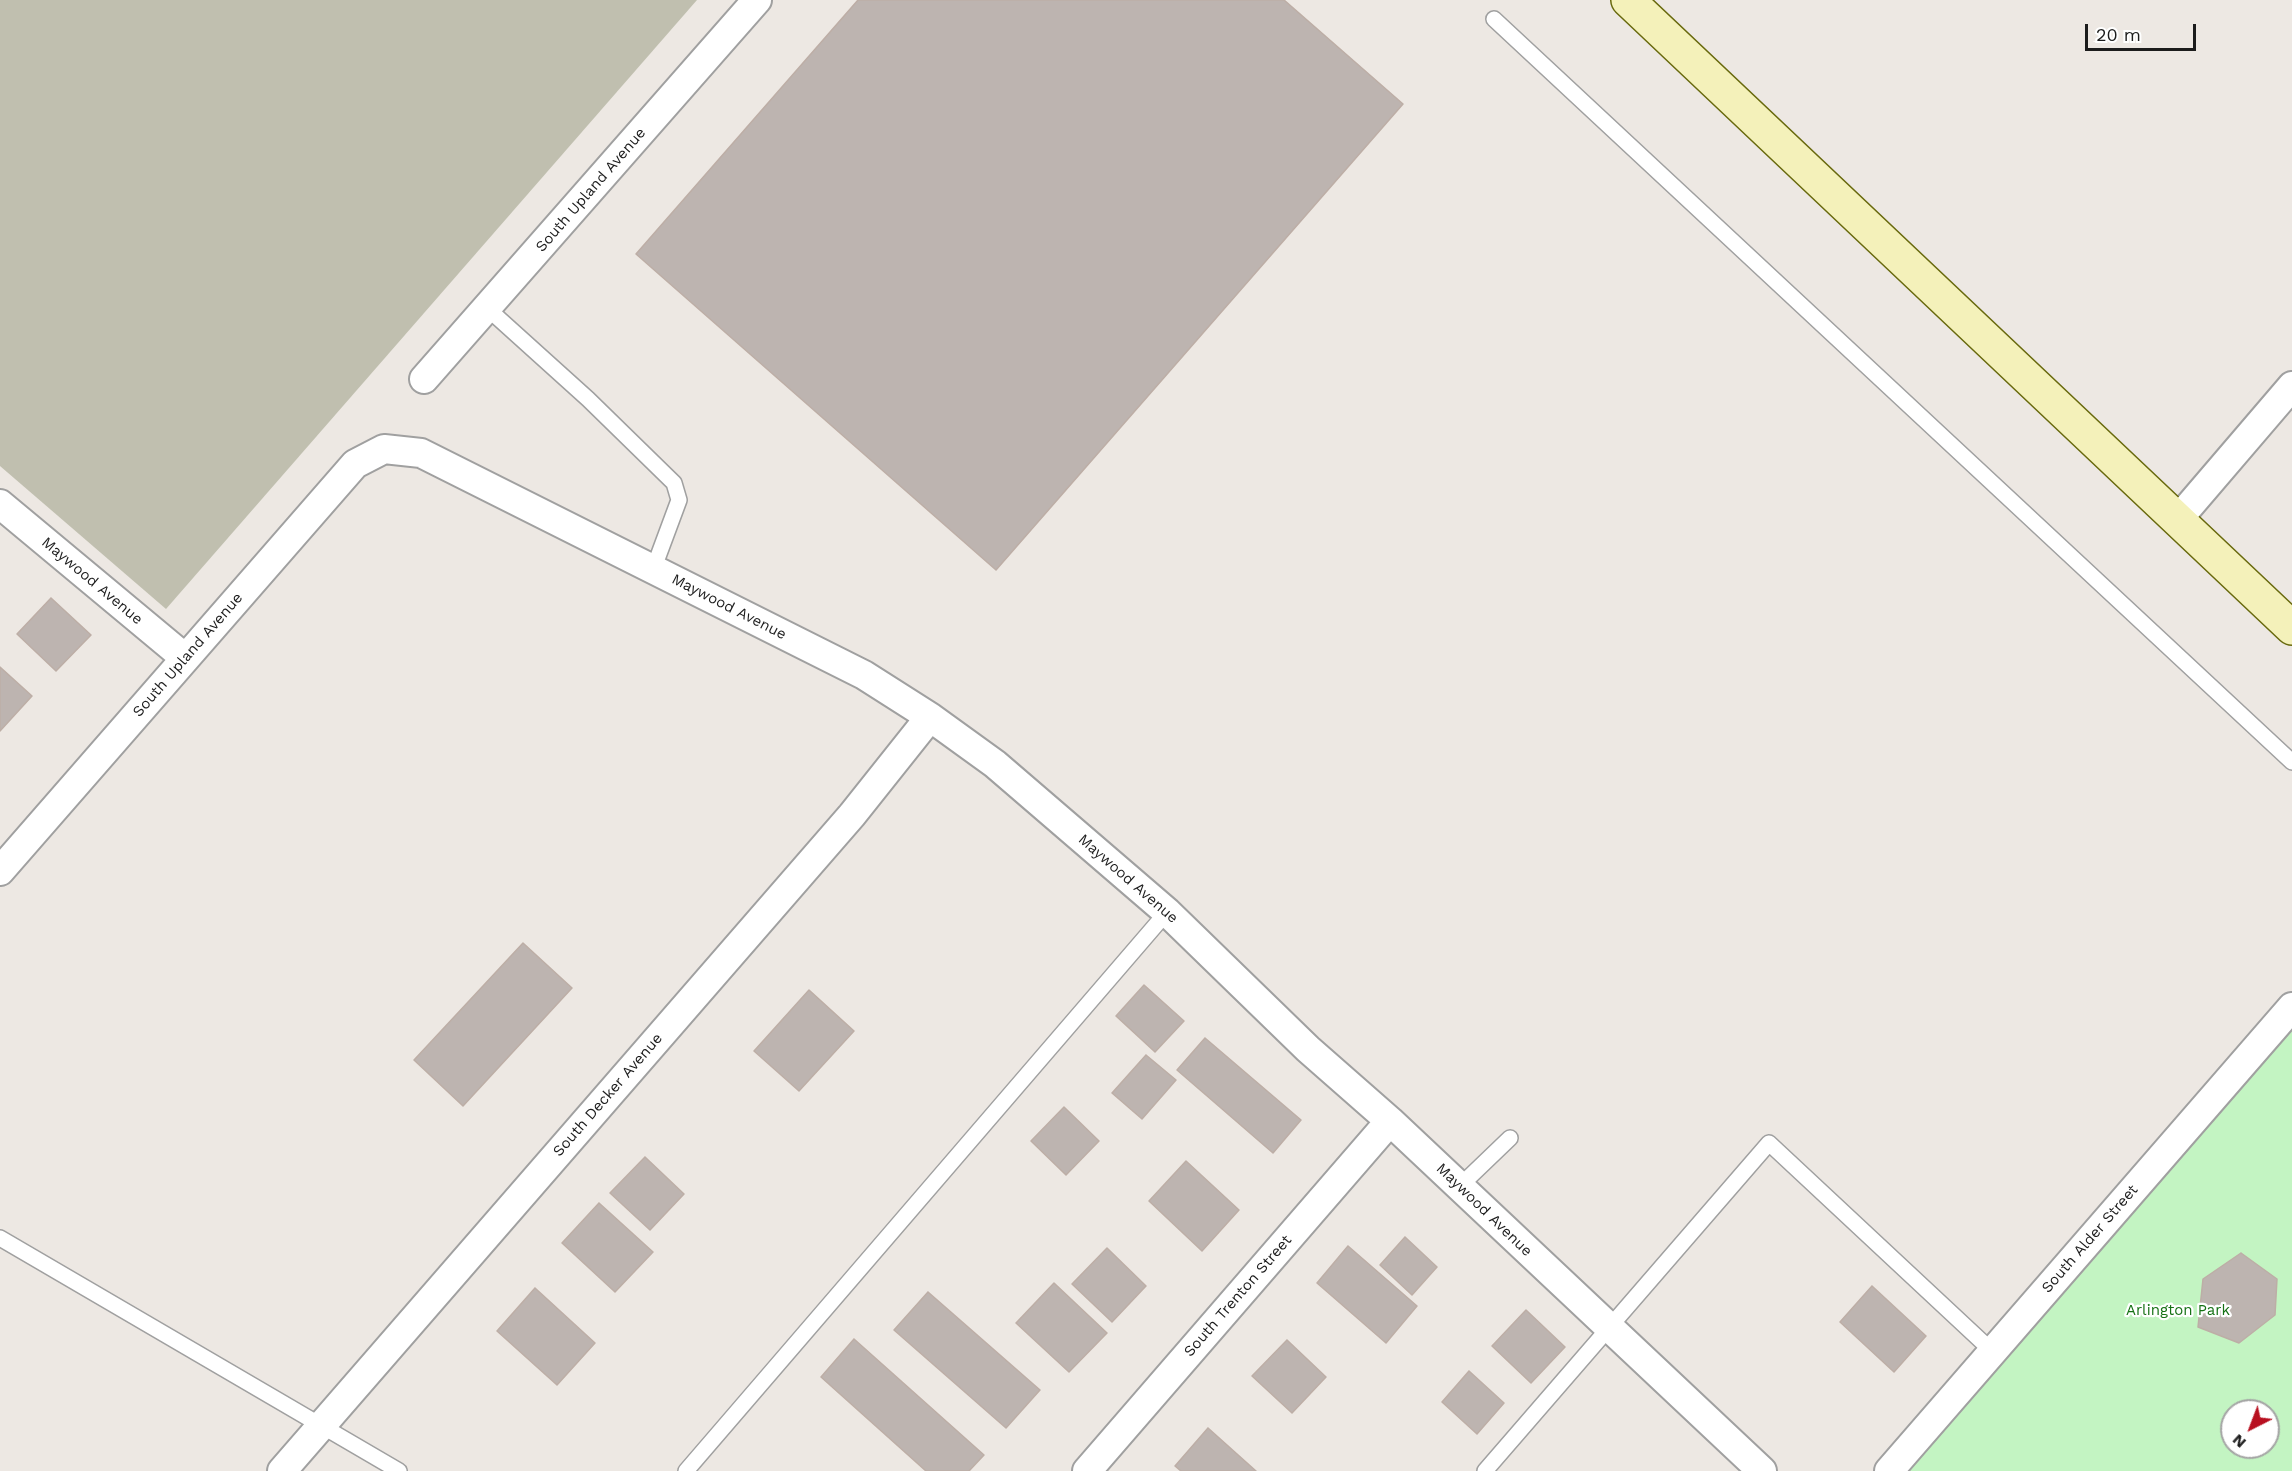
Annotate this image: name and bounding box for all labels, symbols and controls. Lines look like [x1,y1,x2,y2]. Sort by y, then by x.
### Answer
scale bar [2088,12,2199,50]
text: 20 m [2096,24,2141,45]
street label: South Upland Avenue [532,124,650,256]
street label: Maywood Avenue [38,533,146,629]
street label: Maywood Avenue [669,570,789,644]
street label: South Upland Avenue [129,589,247,721]
street label: Maywood Avenue [1074,831,1182,927]
street label: South Decker Avenue [550,1030,666,1160]
street label: Maywood Avenue [1432,1160,1536,1260]
street label: South Alder Street [2038,1181,2142,1297]
street label: South Trenton Street [1180,1232,1296,1360]
park label: Arlington Park [2126,1302,2230,1320]
north arrow [2220,1399,2280,1459]
text: N [2228,1430,2250,1452]

